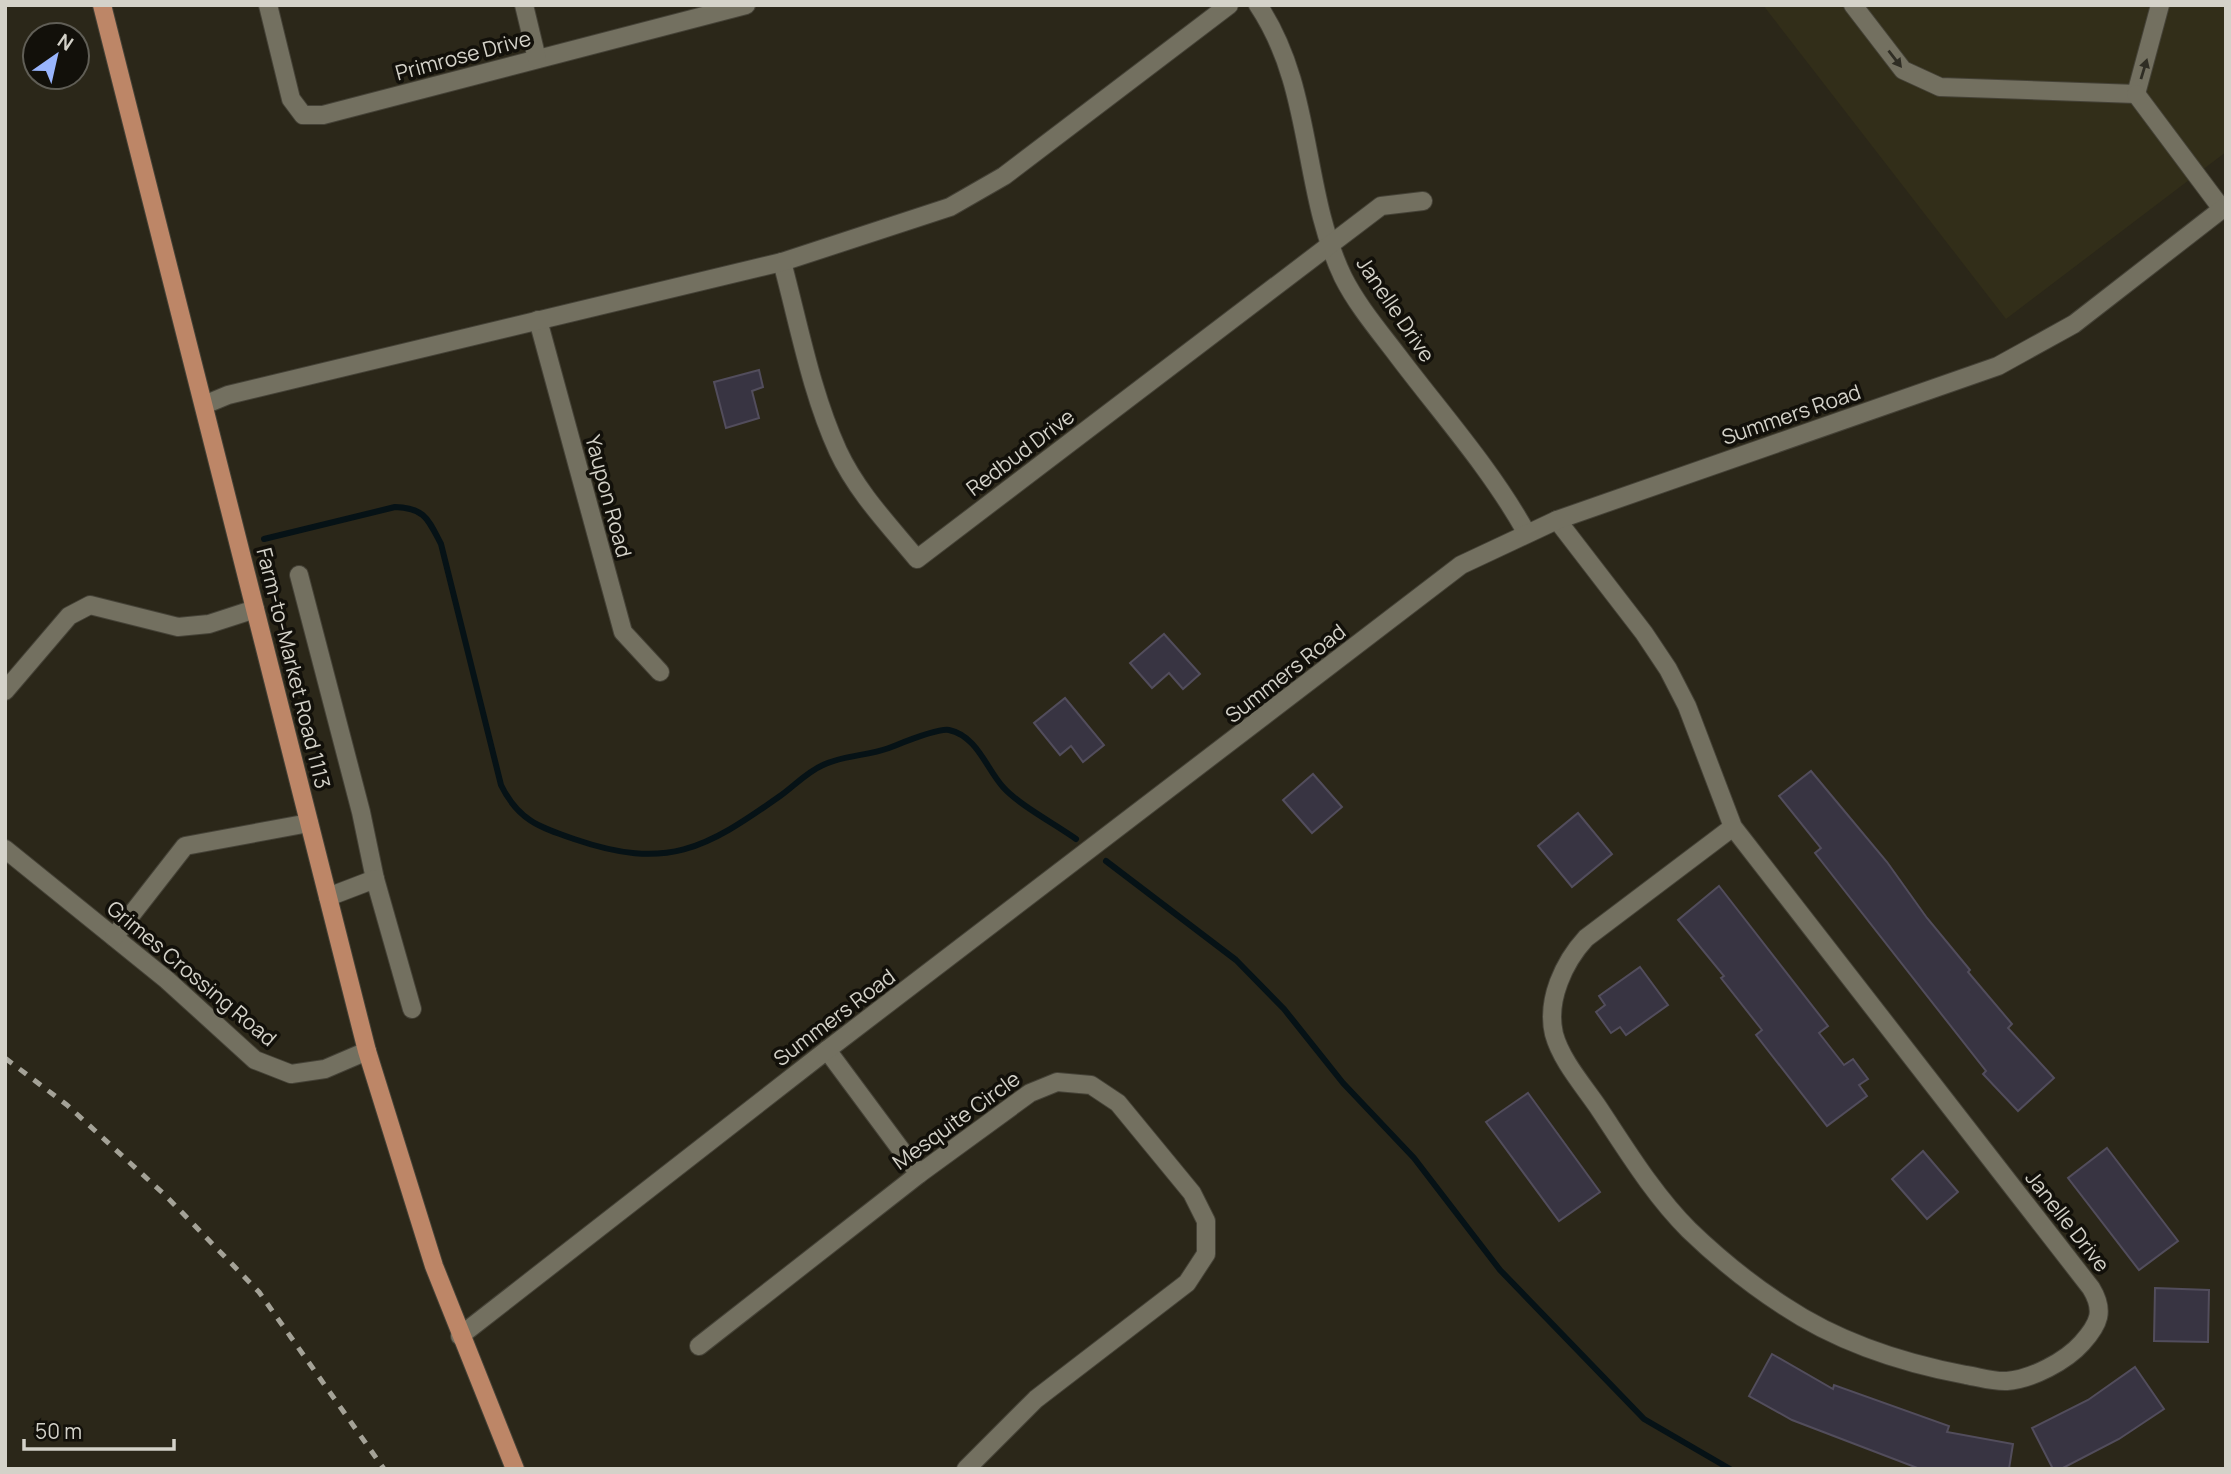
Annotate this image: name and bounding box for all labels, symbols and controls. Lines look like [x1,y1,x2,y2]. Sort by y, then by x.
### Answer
north arrow [21,21,91,91]
street label: Primrose Drive [392,23,534,87]
text: N [53,27,78,57]
one-way arrow [1888,50,1902,68]
one-way arrow [2139,58,2149,79]
street label: Janelle Drive [1350,251,1442,367]
street label: Summers Road [1718,377,1864,451]
street label: Redbud Drive [960,402,1080,502]
street label: Yaupon Road [579,432,639,560]
street label: Farm-to-Market Road 1113 [250,545,338,791]
street label: Summers Road [1219,617,1351,729]
street label: Grimes Crossing Road [101,894,283,1052]
street label: Summers Road [768,962,900,1072]
street label: Mesquite Circle [887,1064,1025,1176]
street label: Janelle Drive [2020,1165,2116,1277]
scale bar [24,1408,175,1452]
text: 50 m [35,1417,82,1445]

